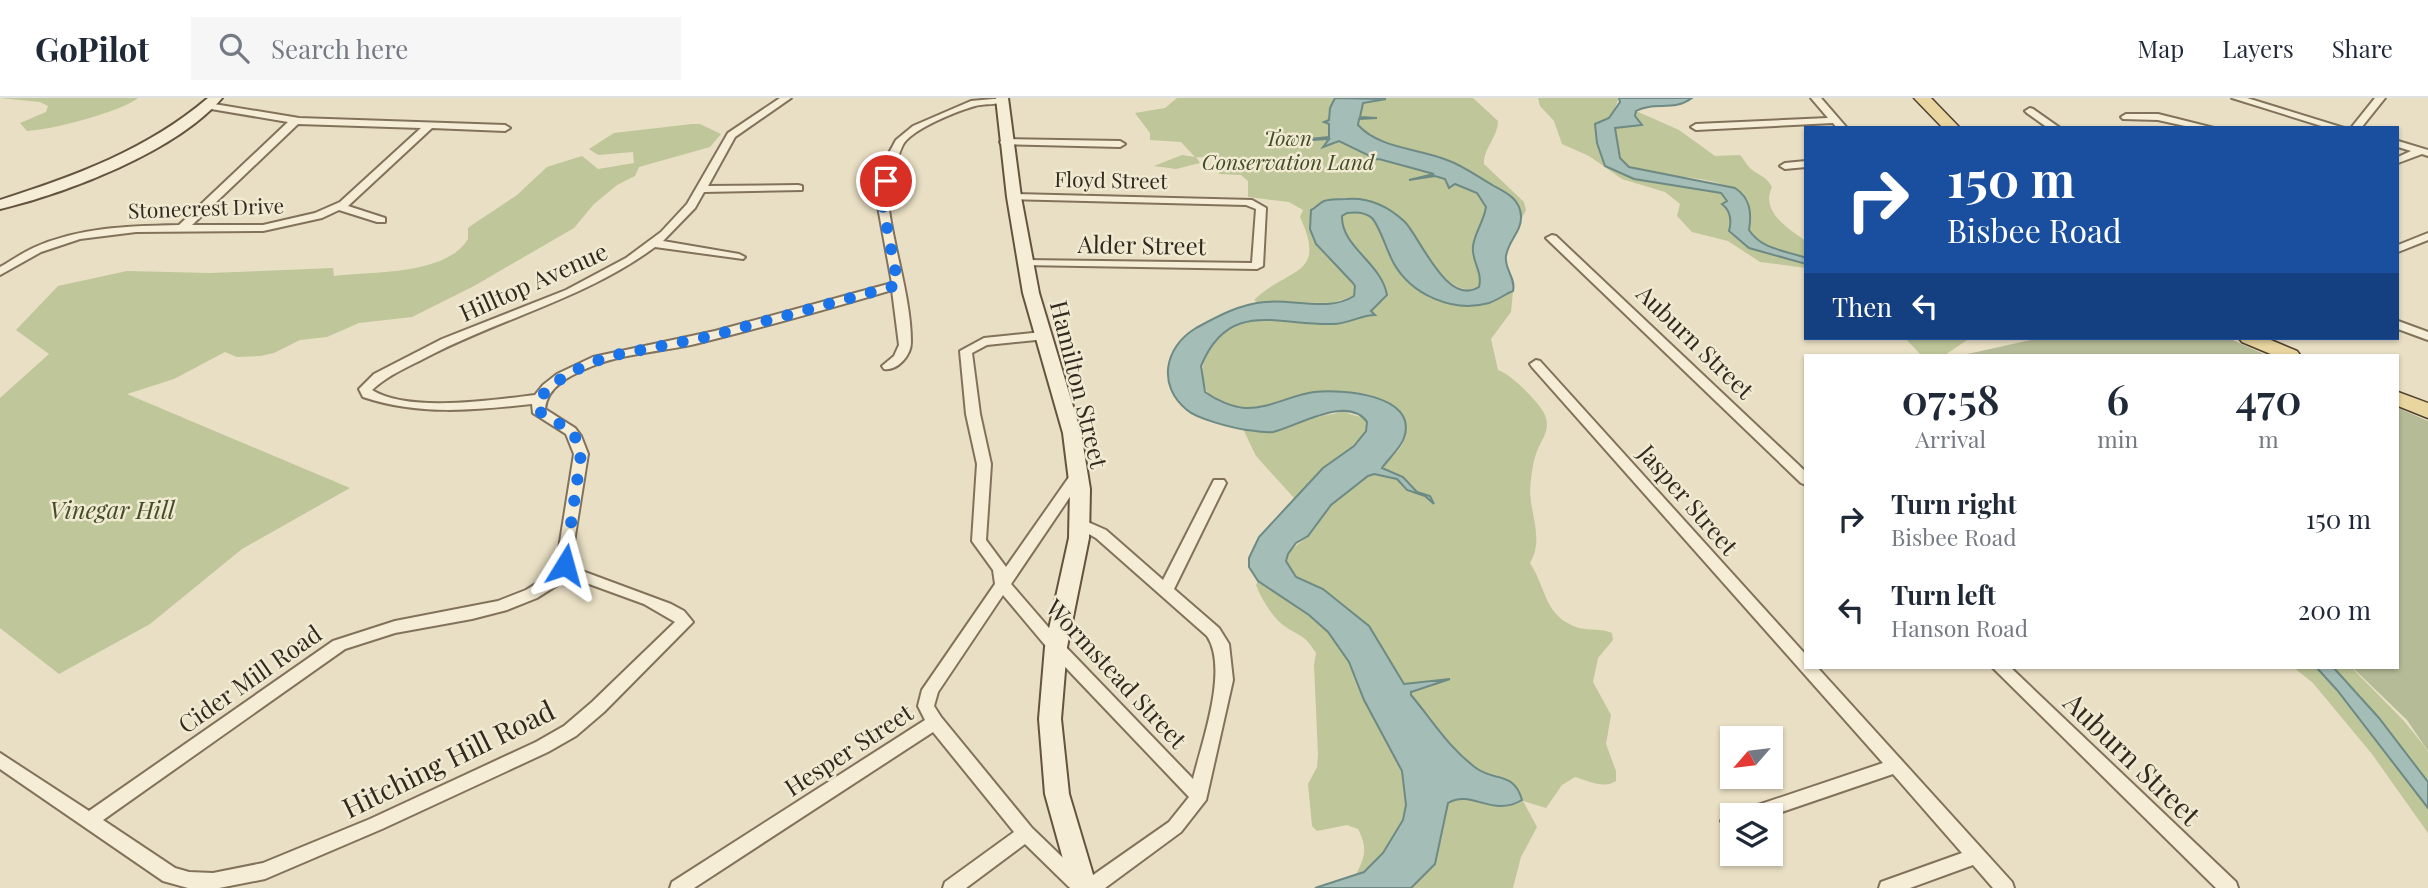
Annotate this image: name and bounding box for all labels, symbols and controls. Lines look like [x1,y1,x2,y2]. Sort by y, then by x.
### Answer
search box [191,17,681,80]
text: GoPilot [35,26,149,70]
icon: search [215,29,253,67]
text: Search here [271,31,408,66]
text: Map [2138,32,2184,64]
text: Layers [2222,32,2294,64]
text: Share [2332,32,2393,64]
park label: Town Conservation Land [1202,123,1375,175]
text: 150 m [1947,145,2075,210]
pin [856,151,916,211]
icon: right [1832,154,1923,245]
icon: arrive [867,162,905,200]
street label: Floyd Street [1054,164,1168,194]
street label: Stonecrest Drive [127,190,285,224]
text: Bisbee Road [1947,208,2122,251]
street label: Alder Street [1077,227,1207,261]
street label: Hilltop Avenue [454,234,612,328]
street label: Auburn Street [1630,276,1762,405]
icon: left [1906,287,1944,325]
text: Then [1832,289,1892,324]
street label: Hamilton Street [1044,297,1116,472]
text: 07:58 [1901,370,2000,426]
text: 6 [2106,370,2129,426]
text: 470 [2236,370,2302,426]
text: Arrival [1915,423,1986,454]
text: min [2097,423,2138,454]
text: m [2258,423,2279,454]
street label: Jasper Street [1631,436,1746,561]
text: Turn right [1891,486,2017,521]
park label: Vinegar Hill [49,493,176,525]
icon: right [1832,500,1870,538]
text: 150 m [2306,501,2371,536]
text: Bisbee Road [1891,521,2017,552]
position arrow [528,528,602,602]
text: Turn left [1891,577,1996,612]
street label: Wormstead Street [1039,591,1195,755]
icon: left [1832,591,1870,629]
text: 200 m [2298,592,2371,627]
text: Hanson Road [1891,612,2028,643]
street label: Cider Mill Road [171,617,327,739]
street label: Auburn Street [2056,683,2210,833]
street label: Hitching Hill Road [336,691,560,825]
street label: Hesper Street [778,695,919,803]
north arrow [1720,726,1783,789]
map controls [1720,726,1783,866]
button: layers [1720,803,1783,866]

